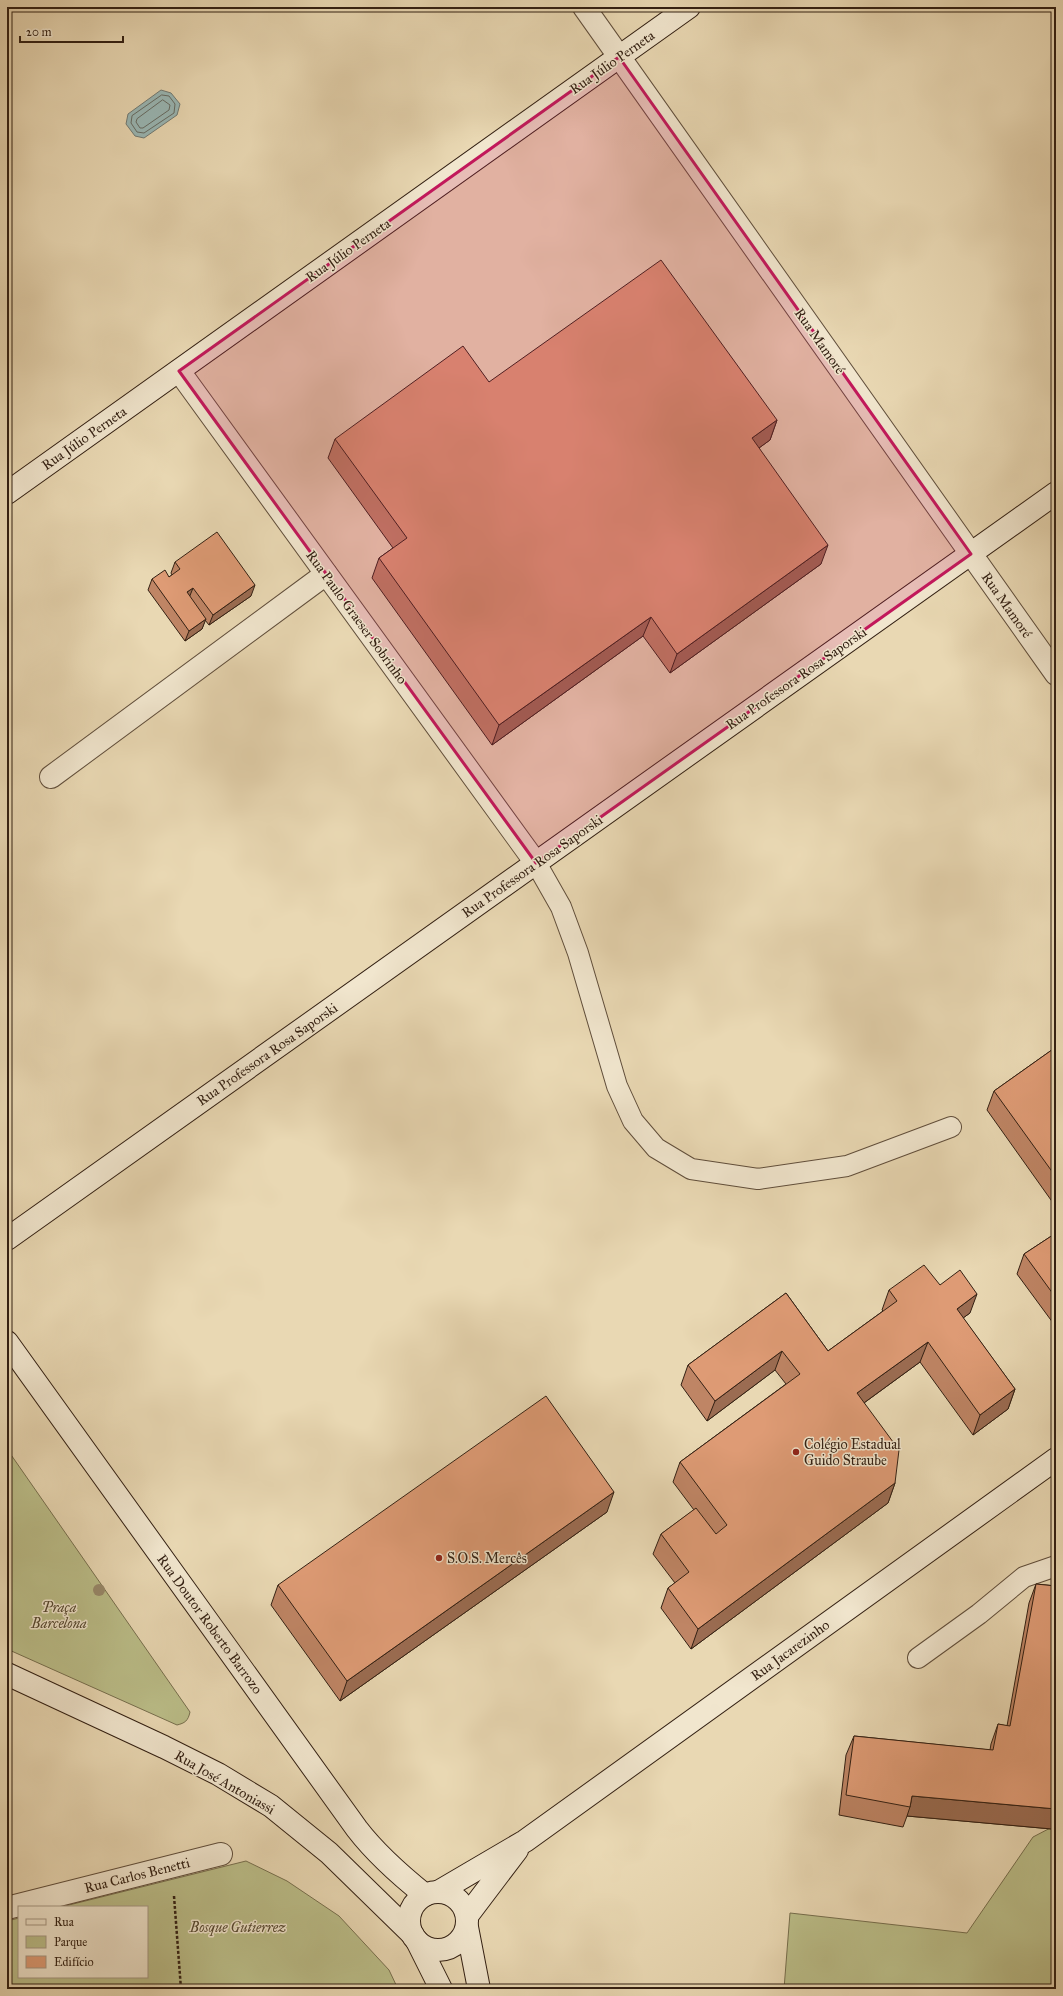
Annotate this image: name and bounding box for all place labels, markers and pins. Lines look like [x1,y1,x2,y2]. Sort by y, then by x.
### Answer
place label: Colégio Estadual Guido Straube [804,1436,901,1469]
marker: Colégio Estadual Guido Straube [791,1447,801,1457]
place label: S.O.S. Mercês [447,1550,527,1567]
marker: S.O.S. Mercês [434,1553,444,1563]

